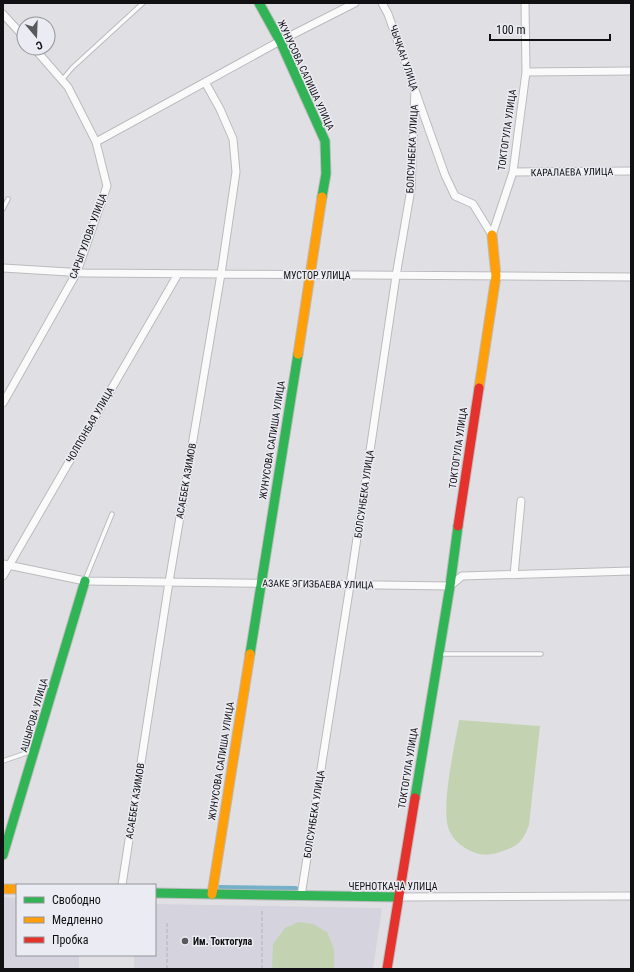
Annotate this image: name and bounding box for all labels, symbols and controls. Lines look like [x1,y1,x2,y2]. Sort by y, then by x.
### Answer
north arrow [16,16,56,56]
scale bar [490,16,610,42]
street label: ЖУНУСОВА САПИША УЛИЦА [276,18,336,132]
text: 100 m [496,23,526,37]
street label: ЧЫЧКАН УЛИЦА [388,24,421,93]
text: С [34,38,44,52]
street label: ТОКТОГУЛА УЛИЦА [496,88,518,171]
street label: БОЛСУНБЕКА УЛИЦА [404,104,420,194]
street label: КАРАЛАЕВА УЛИЦА [531,166,614,178]
street label: САРЫГУЛОВА УЛИЦА [67,192,109,280]
street label: МУСТОР УЛИЦА [283,270,351,281]
street label: ЖУНУСОВА САПИША УЛИЦА [257,380,287,500]
street label: ЧОЛПОНБАЯ УЛИЦА [64,385,116,465]
street label: ТОКТОГУЛА УЛИЦА [447,406,469,489]
street label: АСАЕБЕК АЗИМОВ [174,442,198,520]
street label: БОЛСУНБЕКА УЛИЦА [352,449,376,539]
street label: АЗАКЕ ЭГИЗБАЕВА УЛИЦА [262,578,374,590]
street label: АШЫРОВА УЛИЦА [18,677,50,753]
street label: ЖУНУСОВА САПИША УЛИЦА [206,701,236,821]
street label: ТОКТОГУЛА УЛИЦА [396,726,420,809]
street label: АСАЕБЕК АЗИМОВ [124,762,146,840]
street label: БОЛСУНБЕКА УЛИЦА [302,769,326,859]
street label: ЧЕРНОТКАЧА УЛИЦА [349,881,438,892]
legend [16,884,156,956]
text: Свободно [52,893,101,907]
text: Медленно [52,913,103,927]
text: Пробка [52,933,89,947]
marker: Им. Токтогула [180,936,190,946]
place label: Им. Токтогула [193,936,252,947]

